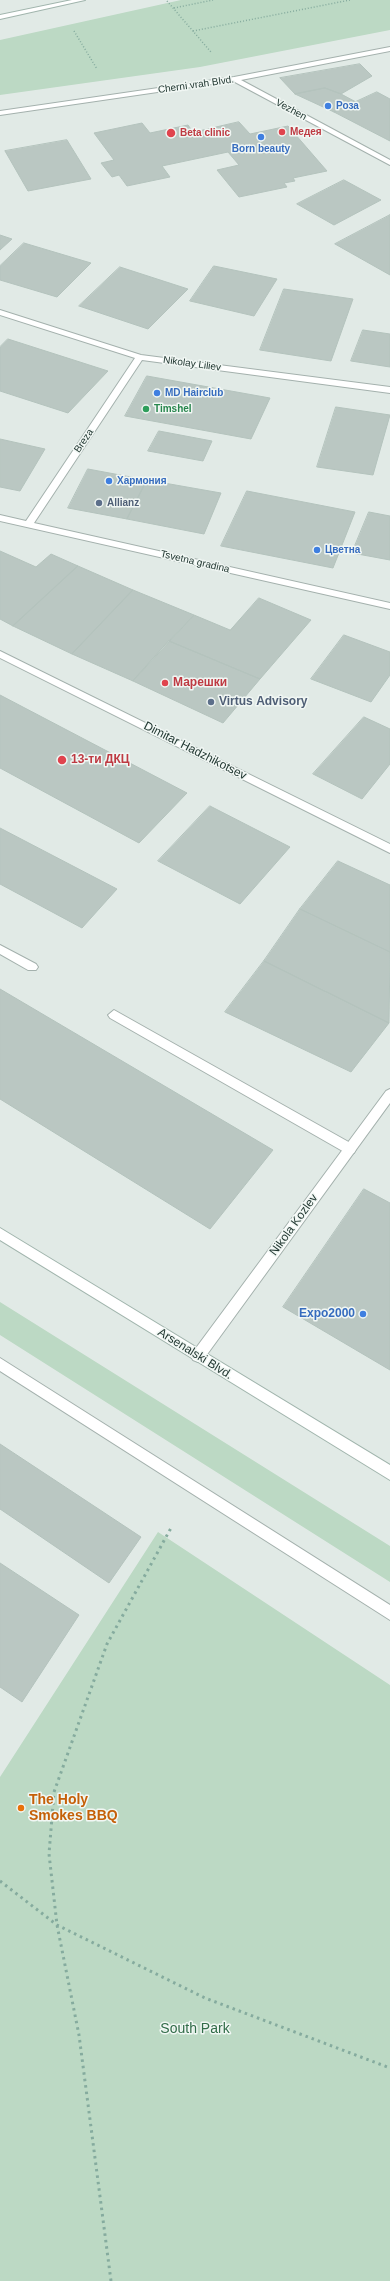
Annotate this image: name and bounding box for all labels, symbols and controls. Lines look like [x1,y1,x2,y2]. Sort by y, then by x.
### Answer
street label: Cherni vrah Blvd. [157,74,235,96]
street label: Vezhen [273,97,309,123]
place label: Роза [336,100,359,112]
marker: Роза [323,101,333,111]
place label: Медея [290,126,322,138]
marker: Beta clinic [165,127,177,139]
place label: Beta clinic [180,127,230,139]
marker: Медея [277,127,287,137]
marker: Born beauty [256,132,266,142]
place label: Born beauty [232,143,290,155]
street label: Nikolay Liliev [162,354,222,374]
place label: MD Hairclub [165,387,223,399]
marker: MD Hairclub [152,388,162,398]
place label: Timshel [154,403,192,415]
marker: Timshel [141,404,151,414]
street label: Breza [72,427,96,455]
place label: Хармония [117,475,167,487]
marker: Хармония [104,476,114,486]
place label: Allianz [107,497,139,509]
marker: Allianz [94,498,104,508]
place label: Цветна [325,544,360,556]
marker: Цветна [312,545,322,555]
street label: Tsvetna gradina [159,548,231,576]
place label: Марешки [173,676,227,690]
marker: Марешки [160,678,170,688]
place label: Virtus Advisory [219,695,307,709]
marker: Virtus Advisory [206,697,216,707]
street label: Dimitar Hadzhikotsev [141,719,249,783]
place label: 13-ти ДКЦ [71,753,130,767]
marker: 13-ти ДКЦ [56,754,68,766]
street label: Nikola Kozlev [267,1191,321,1259]
place label: Expo2000 [299,1307,355,1321]
marker: Expo2000 [358,1309,368,1319]
street label: Arsenalski Blvd. [155,1325,235,1383]
place label: The Holy Smokes BBQ [29,1792,118,1824]
marker: The Holy Smokes BBQ [16,1803,26,1813]
park label: South Park [160,2021,230,2037]

